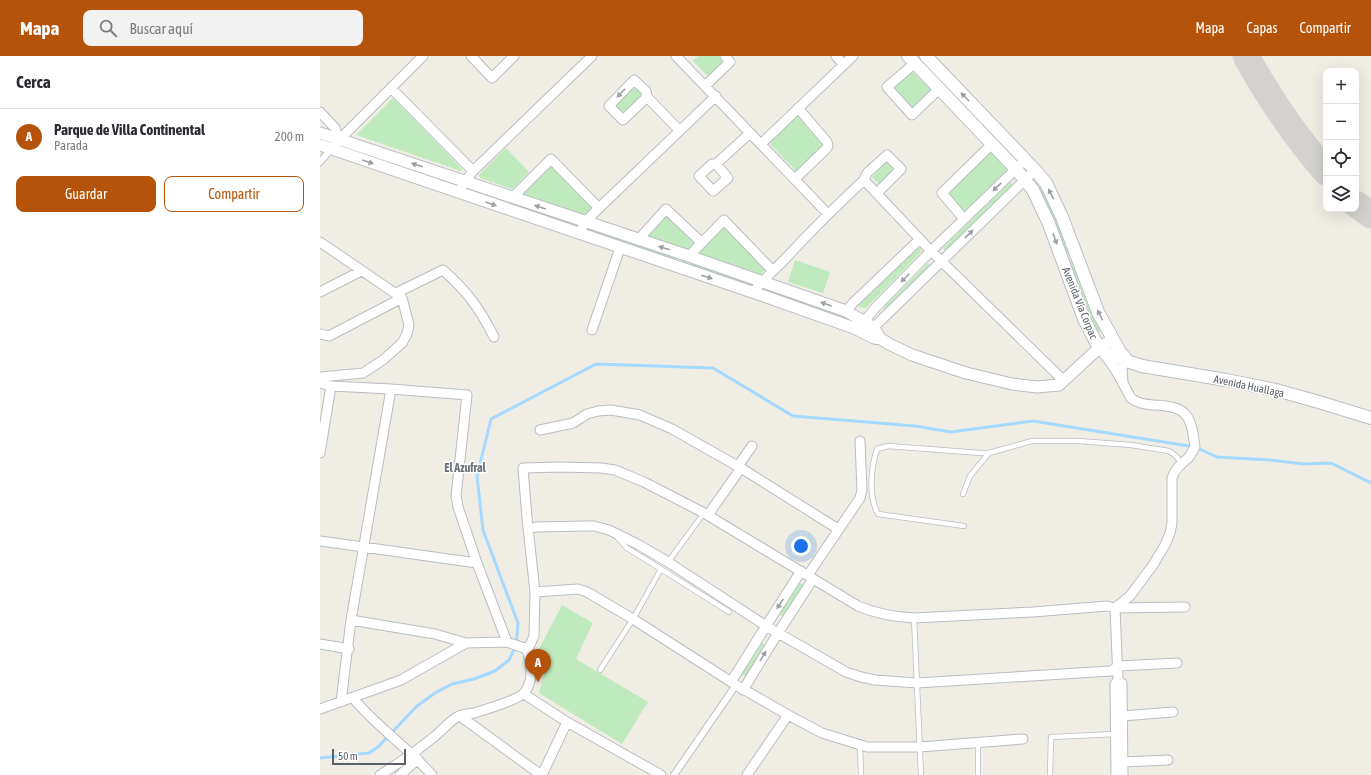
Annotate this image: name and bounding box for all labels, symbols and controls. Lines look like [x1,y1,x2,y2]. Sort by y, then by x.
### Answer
search box [83,10,363,46]
text: Mapa [20,17,59,39]
icon: search [97,17,119,39]
text: Buscar aquí [129,20,193,37]
text: Mapa [1196,20,1225,36]
text: Capas [1247,20,1278,36]
text: Compartir [1300,20,1351,36]
map controls [1323,68,1359,212]
button: + [1323,68,1359,104]
text: Cerca [16,72,51,92]
one-way arrow [617,88,626,98]
one-way arrow [960,92,970,102]
button: − [1323,104,1359,140]
text: Parque de Villa Continental [54,121,205,138]
text: A [26,129,32,144]
text: 200 m [275,129,304,144]
text: Parada [54,138,88,153]
button: locate [1323,140,1359,176]
one-way arrow [362,159,374,165]
one-way arrow [411,162,423,168]
button: Guardar [16,176,156,212]
button: Compartir [164,176,304,212]
button: layers [1323,176,1359,212]
one-way arrow [992,182,1002,192]
one-way arrow [1048,189,1054,200]
one-way arrow [485,201,497,207]
one-way arrow [534,203,546,209]
one-way arrow [964,229,974,239]
one-way arrow [1052,234,1058,246]
one-way arrow [657,245,669,251]
street label: Avenida Vía Corpac [1060,265,1100,342]
one-way arrow [900,273,910,283]
one-way arrow [701,274,713,280]
one-way arrow [820,301,832,307]
one-way arrow [1097,309,1103,320]
street label: Avenida Huallaga [1213,373,1285,399]
district label: El Azufral [444,461,486,475]
your location [791,536,811,556]
one-way arrow [776,599,784,609]
pin: A [525,649,551,682]
one-way arrow [760,650,767,662]
scale bar [332,747,406,766]
text: 50 m [338,750,358,762]

